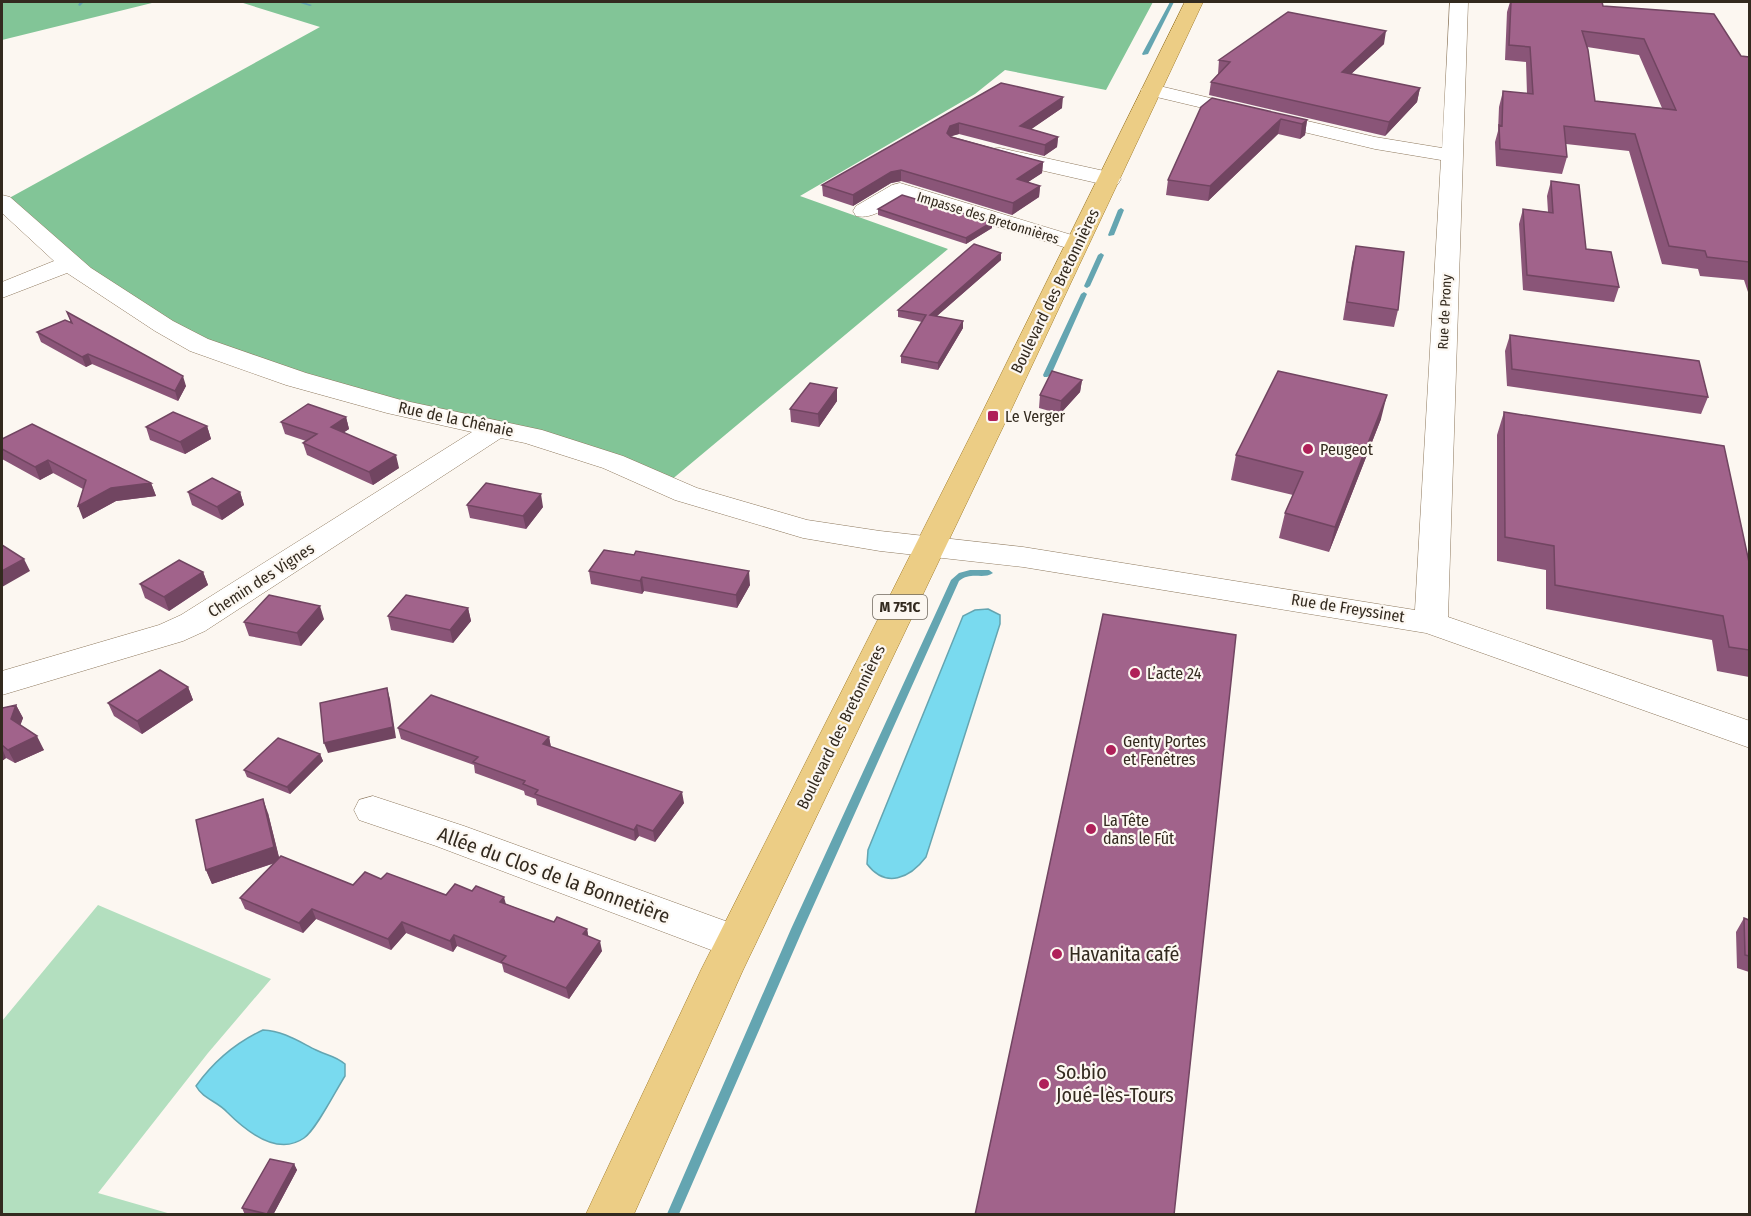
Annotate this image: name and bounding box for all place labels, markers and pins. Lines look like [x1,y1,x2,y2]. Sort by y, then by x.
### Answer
place label: Le Verger [1005,407,1066,426]
marker: Le Verger [986,409,1000,423]
place label: Peugeot [1320,440,1374,459]
marker: Peugeot [1301,442,1315,456]
place label: L’acte 24 [1147,664,1202,683]
marker: L’acte 24 [1128,666,1142,680]
place label: Genty Portes et Fenêtres [1123,732,1206,769]
marker: Genty Portes et Fenêtres [1104,743,1118,757]
place label: La Tête dans le Fût [1103,811,1175,848]
marker: La Tête dans le Fût [1084,822,1098,836]
place label: Havanita café [1069,942,1179,966]
marker: Havanita café [1050,947,1064,961]
place label: So.bio Joué-lès-Tours [1056,1060,1174,1107]
marker: So.bio Joué-lès-Tours [1037,1077,1051,1091]

